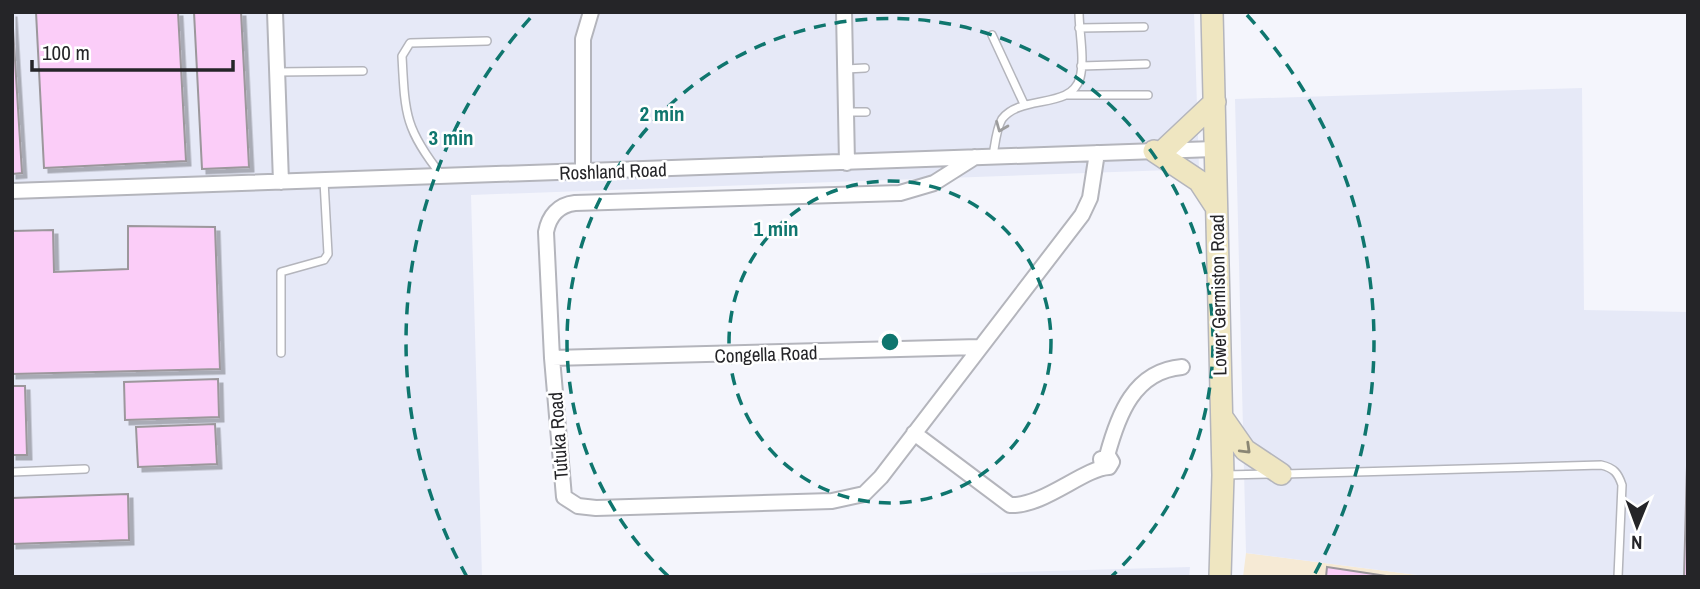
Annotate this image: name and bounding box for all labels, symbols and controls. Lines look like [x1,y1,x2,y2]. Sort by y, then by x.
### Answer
scale bar [32,28,233,72]
text: 100 m [42,38,90,67]
text: 2 min [640,99,684,128]
one-way arrow [995,121,1009,133]
text: 3 min [429,123,473,152]
street label: Roshland Road [559,156,667,186]
text: 1 min [754,214,798,243]
street label: Lower Germiston Road [1204,214,1232,376]
centre of rings [878,330,902,354]
street label: Congella Road [714,339,818,369]
street label: Tutuka Road [542,391,574,481]
one-way arrow [1238,441,1251,454]
north arrow [1602,491,1672,561]
text: N [1631,530,1643,556]

